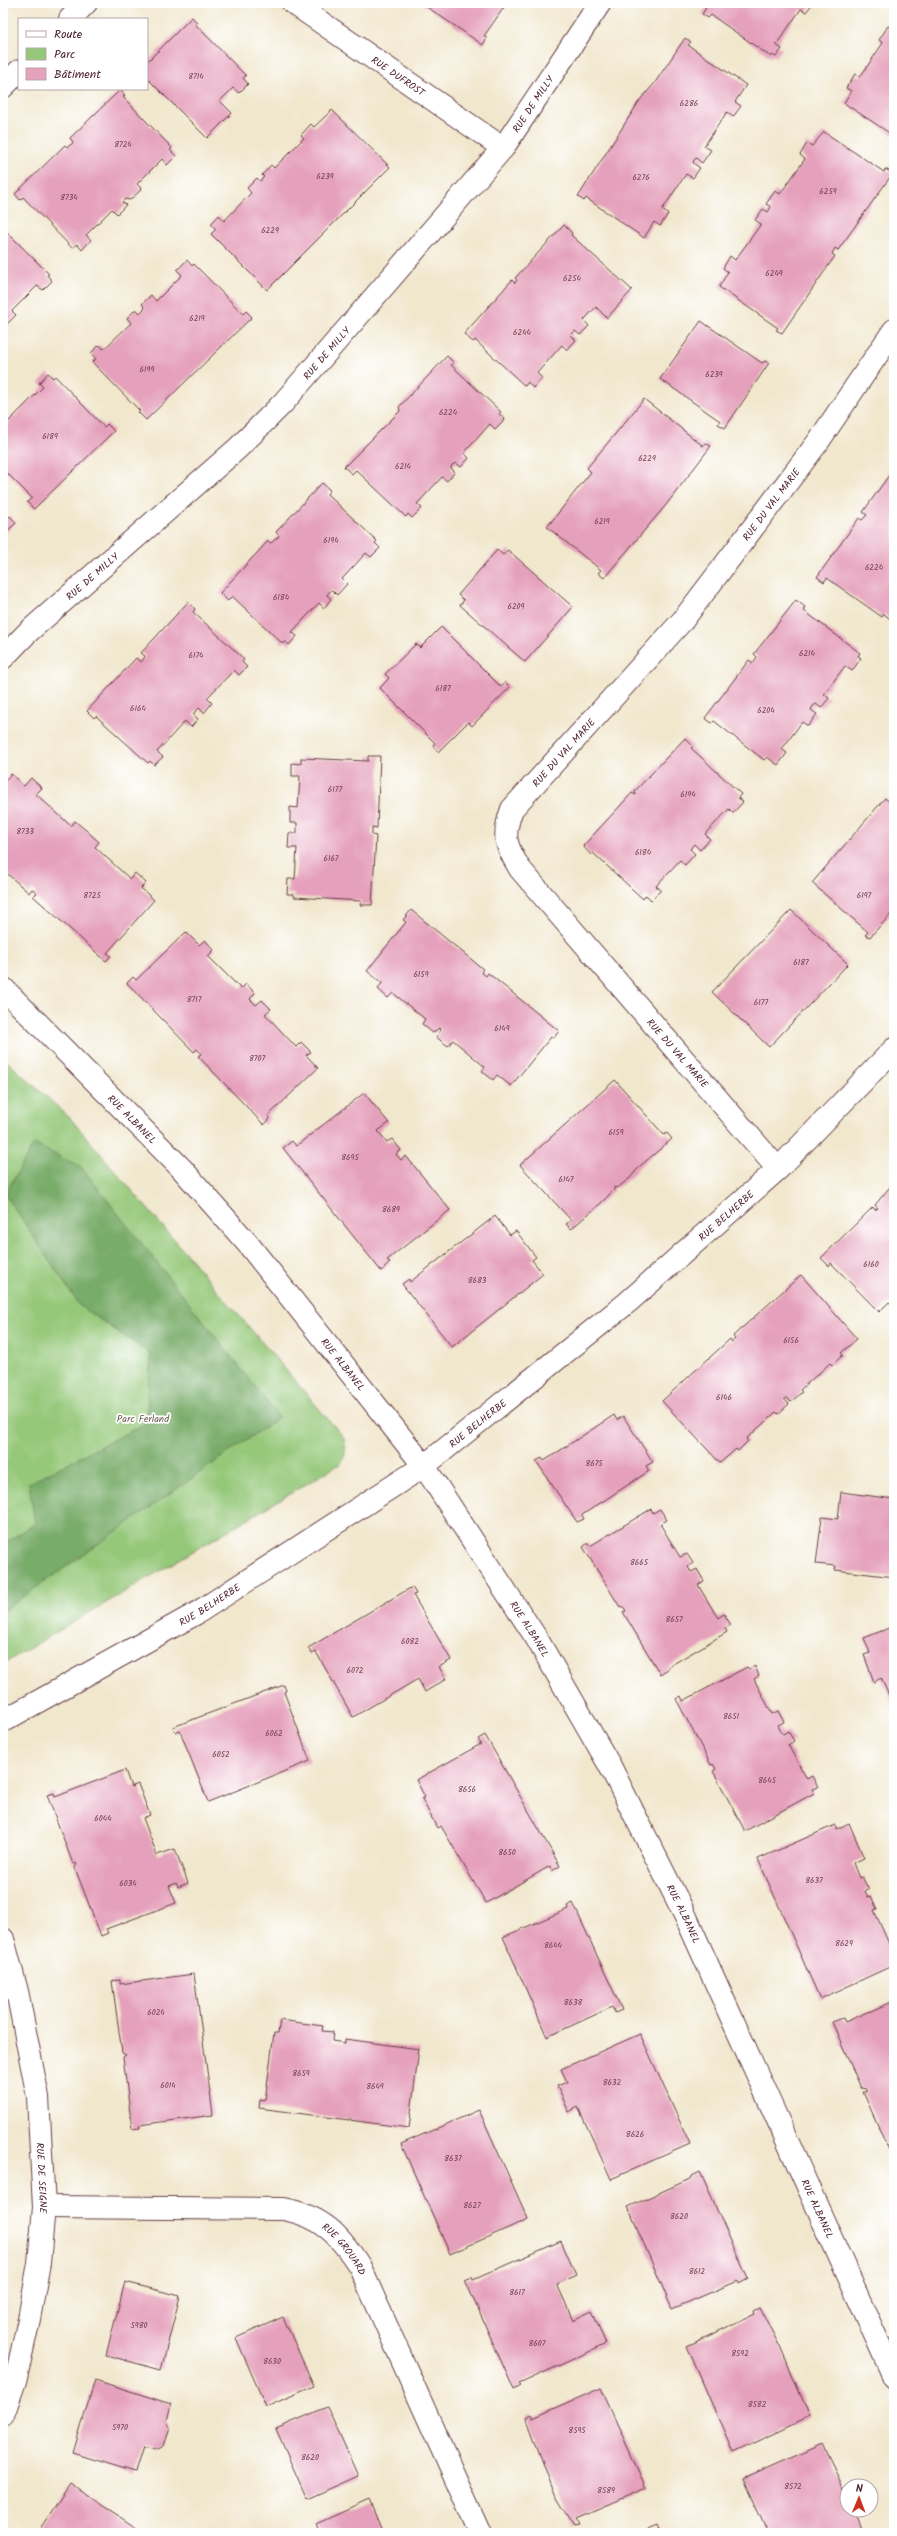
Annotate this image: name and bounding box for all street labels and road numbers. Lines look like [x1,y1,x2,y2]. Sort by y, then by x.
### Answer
street label: RUE DUFROST [368,52,429,102]
street label: RUE DE MILLY [509,71,559,136]
street label: RUE DE MILLY [299,323,355,384]
street label: RUE DU VAL MARIE [739,464,805,545]
street label: RUE DE MILLY [63,548,124,605]
street label: RUE DU VAL MARIE [529,714,600,791]
street label: RUE DU VAL MARIE [642,1015,713,1093]
street label: RUE ALBANEL [104,1091,160,1148]
street label: RUE BELHERBE [695,1186,759,1245]
street label: RUE ALBANEL [316,1335,369,1395]
street label: RUE BELHERBE [446,1395,511,1452]
street label: RUE BELHERBE [176,1579,245,1631]
street label: RUE ALBANEL [505,1598,553,1660]
street label: RUE ALBANEL [662,1882,704,1946]
street label: RUE DE SEIGNE [31,2142,51,2215]
street label: RUE ALBANEL [797,2177,837,2241]
street label: RUE GROUARD [318,2219,370,2279]

